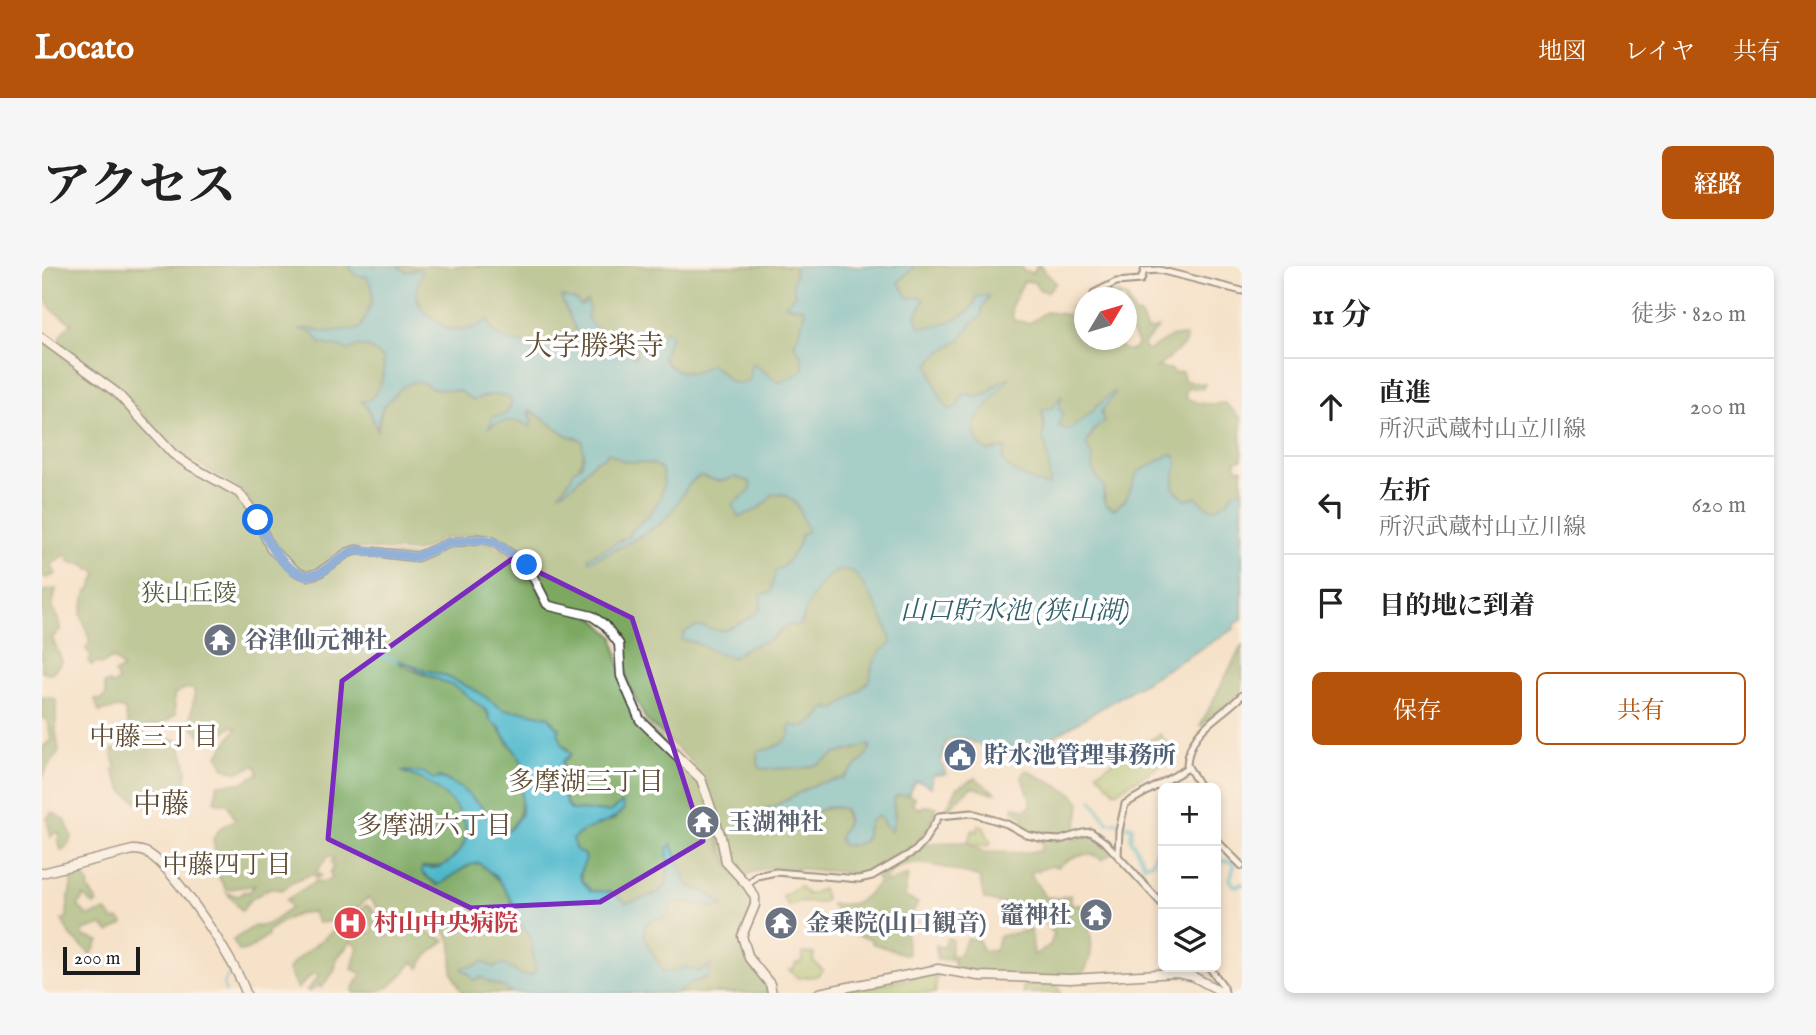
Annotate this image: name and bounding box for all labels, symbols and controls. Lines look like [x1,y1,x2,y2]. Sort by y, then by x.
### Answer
text: Locato [35,28,134,70]
text: 地図 [1538,37,1586,68]
text: レイヤ [1624,37,1695,68]
text: 共有 [1733,37,1781,68]
button: 経路 [1662,146,1774,219]
text: アクセス [42,157,237,219]
north arrow [1074,287,1137,350]
text: 11 分 [1312,297,1371,335]
text: 徒歩 · 820 m [1631,300,1746,329]
district label: 大字勝楽寺 [524,330,664,365]
text: 直進 [1379,377,1431,410]
icon: ahead [1312,388,1350,426]
text: 200 m [1690,393,1746,422]
text: 所沢武蔵村山立川線 [1379,415,1586,444]
text: 左折 [1379,475,1431,508]
icon: left [1312,486,1350,524]
text: 620 m [1691,491,1746,520]
route start [242,504,273,535]
text: 所沢武蔵村山立川線 [1379,513,1586,542]
route end [511,549,542,580]
park label: 狭山丘陵 [141,579,237,610]
icon: arrive [1312,584,1350,622]
text: 目的地に到着 [1379,590,1535,623]
water label: 山口貯水池 (狭山湖) [900,595,1130,628]
temple icon: 谷津仙元神社 [201,621,239,659]
place label: 谷津仙元神社 [244,626,388,657]
button: 保存 [1312,672,1522,745]
button: 共有 [1536,672,1746,745]
district label: 中藤三丁目 [89,721,219,754]
public building icon: 貯水池管理事務所 [941,736,979,774]
place label: 貯水池管理事務所 [984,741,1176,772]
district label: 多摩湖三丁目 [508,766,664,799]
map controls [1158,783,1221,972]
button: + [1158,783,1221,846]
district label: 中藤 [133,788,189,823]
temple icon: 玉湖神社 [684,803,722,841]
place label: 玉湖神社 [728,808,824,839]
district label: 多摩湖六丁目 [356,810,512,843]
button: − [1158,846,1221,909]
district label: 中藤四丁目 [162,849,292,882]
temple icon: 竈神社 [1077,896,1115,934]
place label: 竈神社 [1000,901,1072,932]
hospital icon: 村山中央病院 [331,904,369,942]
temple icon: 金乗院(山口観音) [762,904,800,942]
place label: 村山中央病院 [374,909,518,940]
place label: 金乗院(山口観音) [806,909,986,940]
button: layers [1158,909,1221,972]
scale bar [63,944,140,976]
text: 200 m [74,947,120,971]

